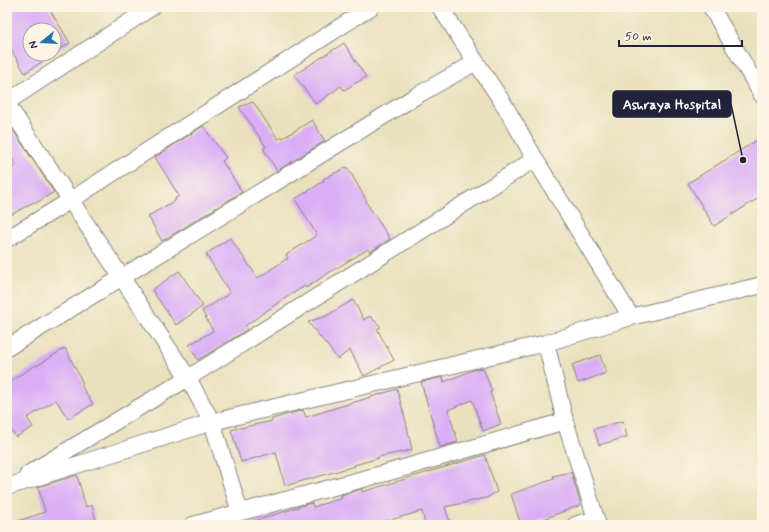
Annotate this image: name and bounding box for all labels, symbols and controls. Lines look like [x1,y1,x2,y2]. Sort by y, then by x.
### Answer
north arrow [22,22,62,62]
scale bar [619,22,742,48]
text: 50 m [625,29,652,45]
text: N [26,39,41,50]
callout: Ashraya Hospital [613,91,731,117]
text: Ashraya Hospital [623,96,721,114]

